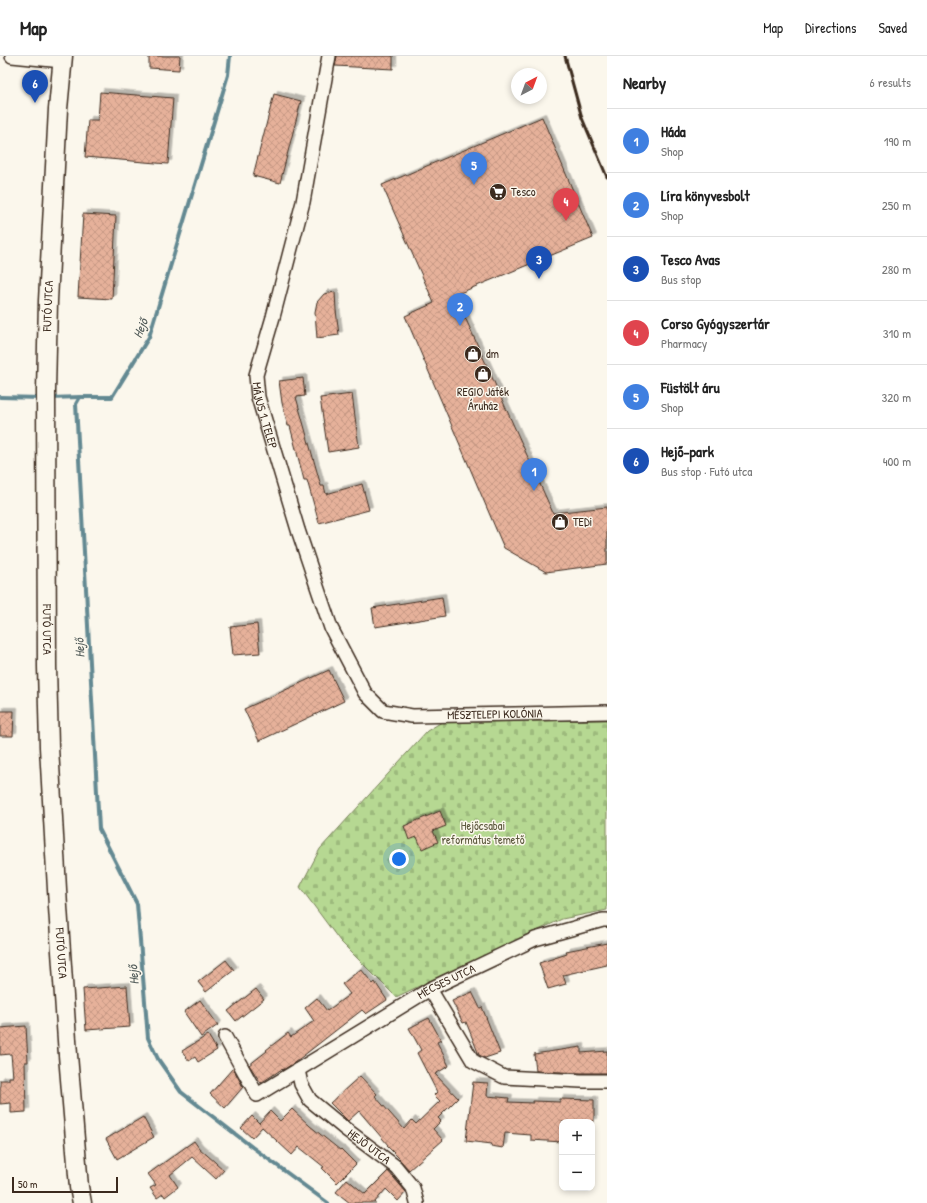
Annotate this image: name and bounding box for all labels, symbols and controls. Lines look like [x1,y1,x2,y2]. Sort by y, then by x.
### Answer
text: Map [20,15,47,41]
text: Map [763,18,783,37]
text: Directions [805,18,856,37]
text: Saved [878,18,907,37]
north arrow [511,68,547,104]
pin: 6 [22,70,48,103]
text: Nearby [623,71,666,94]
text: 6 results [870,73,911,91]
text: Háda [661,121,686,142]
text: 1 [634,132,638,150]
text: 190 m [884,132,911,150]
text: Shop [661,142,683,160]
pin: 5 [461,152,487,185]
supermarket icon: Tesco [488,182,508,202]
place label: Tesco [511,183,536,200]
text: Líra könyvesbolt [661,185,750,206]
pin: 4 [553,188,579,221]
text: 2 [633,196,639,214]
text: 250 m [882,196,911,214]
text: Shop [661,206,683,224]
pin: 3 [526,246,552,279]
text: Tesco Avas [661,249,720,270]
text: 3 [633,260,639,278]
text: 280 m [882,260,911,278]
text: Bus stop [661,270,701,288]
street label: FUTÓ UTCA [38,280,57,333]
pin: 2 [447,293,473,326]
text: Corso Gyógyszertár [661,313,770,334]
water label: Hejő [128,314,153,340]
text: 4 [634,324,638,342]
text: 310 m [883,324,911,342]
text: Pharmacy [661,334,707,352]
shop icon: dm [463,344,483,364]
place label: dm [486,345,499,362]
shop icon: REGIO Játék Áruház [473,364,493,384]
text: Füstölt áru [661,377,720,398]
street label: MÁJUS 1. TELEP [249,381,282,451]
place label: REGIO Játék Áruház [457,383,509,414]
text: 5 [633,388,639,406]
text: 320 m [881,388,911,406]
text: Shop [661,398,683,416]
text: Hejő-park [661,441,714,462]
text: 6 [633,452,639,470]
text: 400 m [883,452,911,470]
pin: 1 [521,458,547,491]
text: Bus stop · Futó utca [661,462,752,480]
shop icon: TEDi [550,512,570,532]
place label: TEDi [573,513,592,530]
street label: FUTÓ UTCA [39,603,56,655]
water label: Hejő [69,636,88,658]
street label: MÉSZTELEPI KOLÓNIA [447,704,543,723]
park label: Hejőcsabai református temető [441,817,525,848]
your location [389,849,409,869]
street label: FUTÓ UTCA [51,926,72,979]
street label: MÉCSES UTCA [414,960,478,1003]
water label: Hejő [123,963,143,986]
map controls [559,1119,595,1191]
button: + [559,1119,595,1155]
street label: HEJŐ UTCA [344,1125,394,1168]
button: − [559,1155,595,1191]
scale bar [12,1175,118,1194]
text: 50 m [18,1177,38,1191]

